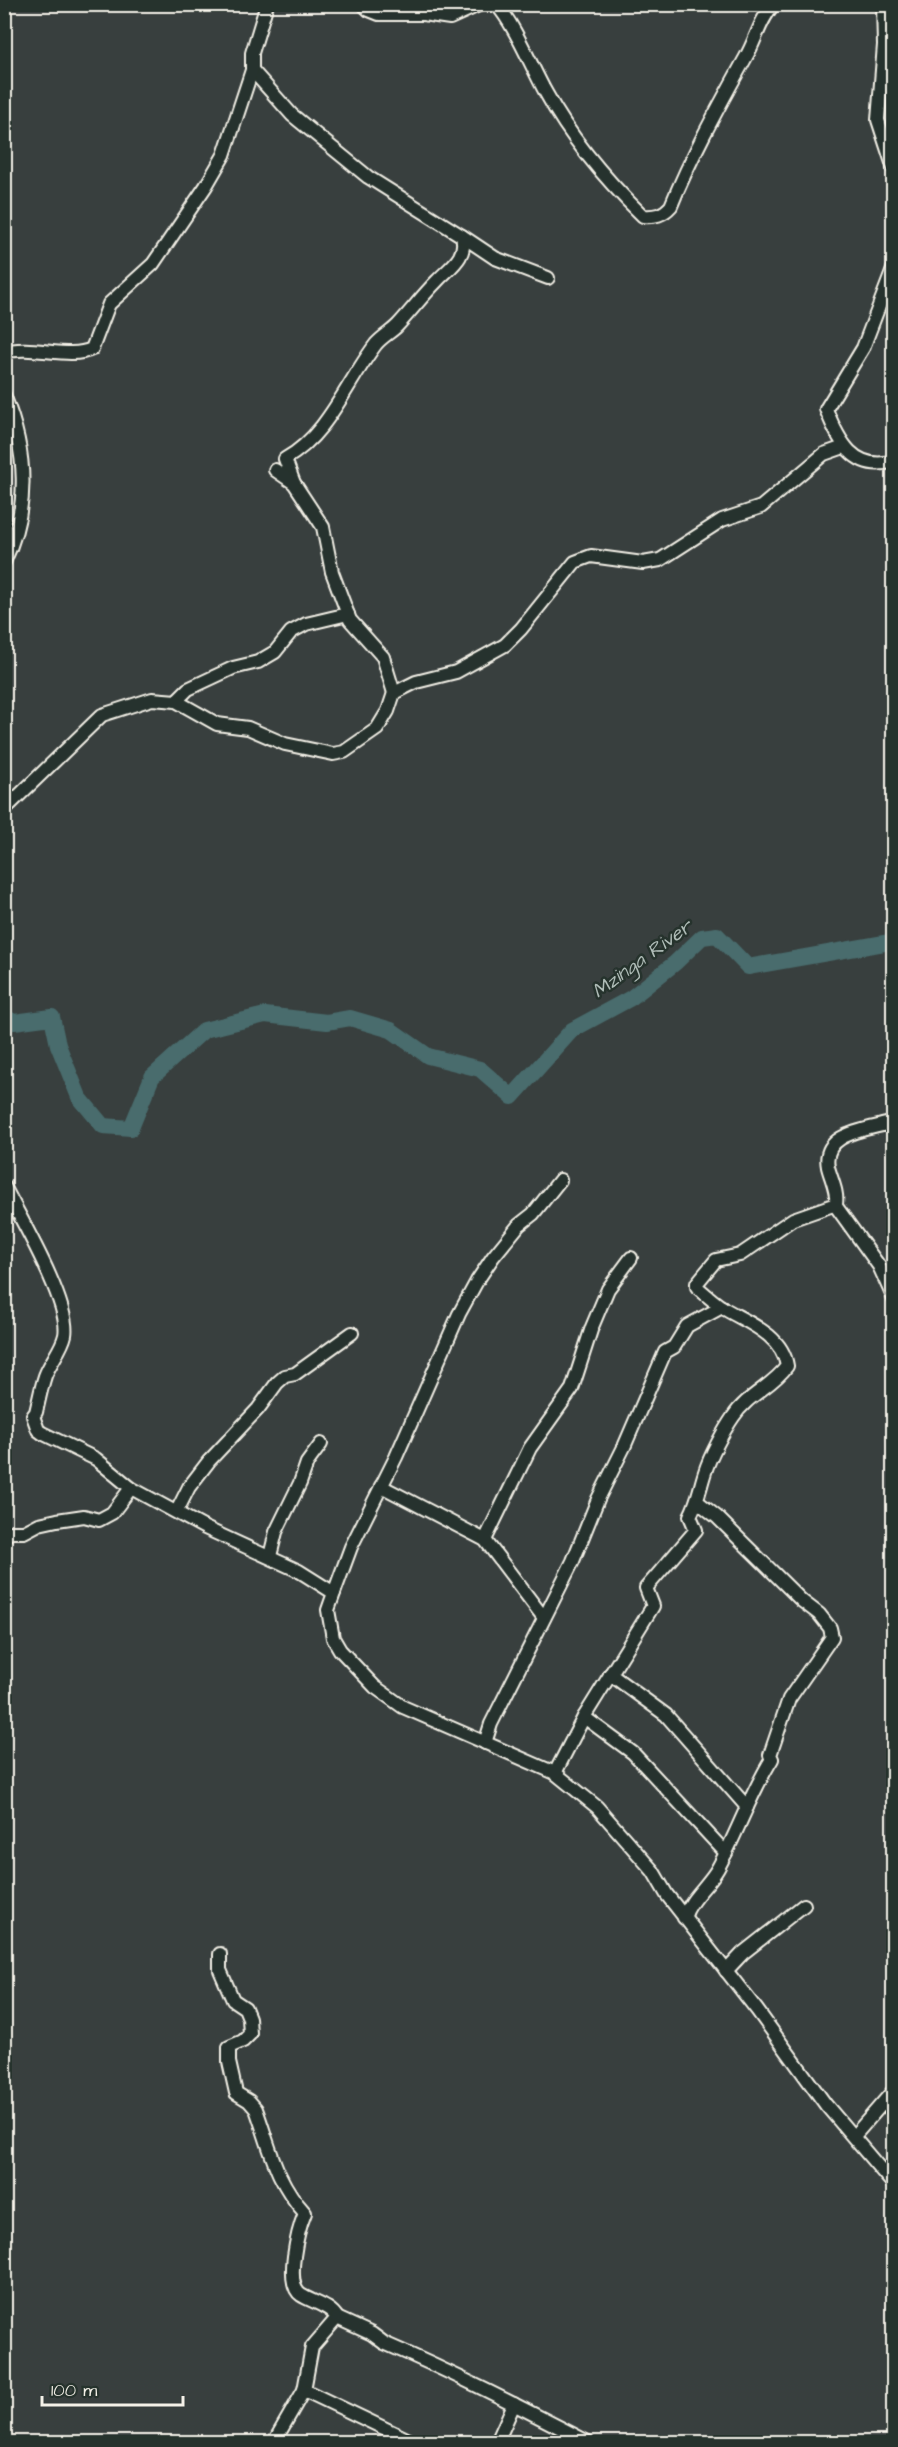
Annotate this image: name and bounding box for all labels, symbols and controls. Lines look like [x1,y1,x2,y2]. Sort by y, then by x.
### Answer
water label: Mzinga River [586,912,700,1006]
scale bar [42,2369,183,2407]
text: 100 m [51,2378,97,2403]

